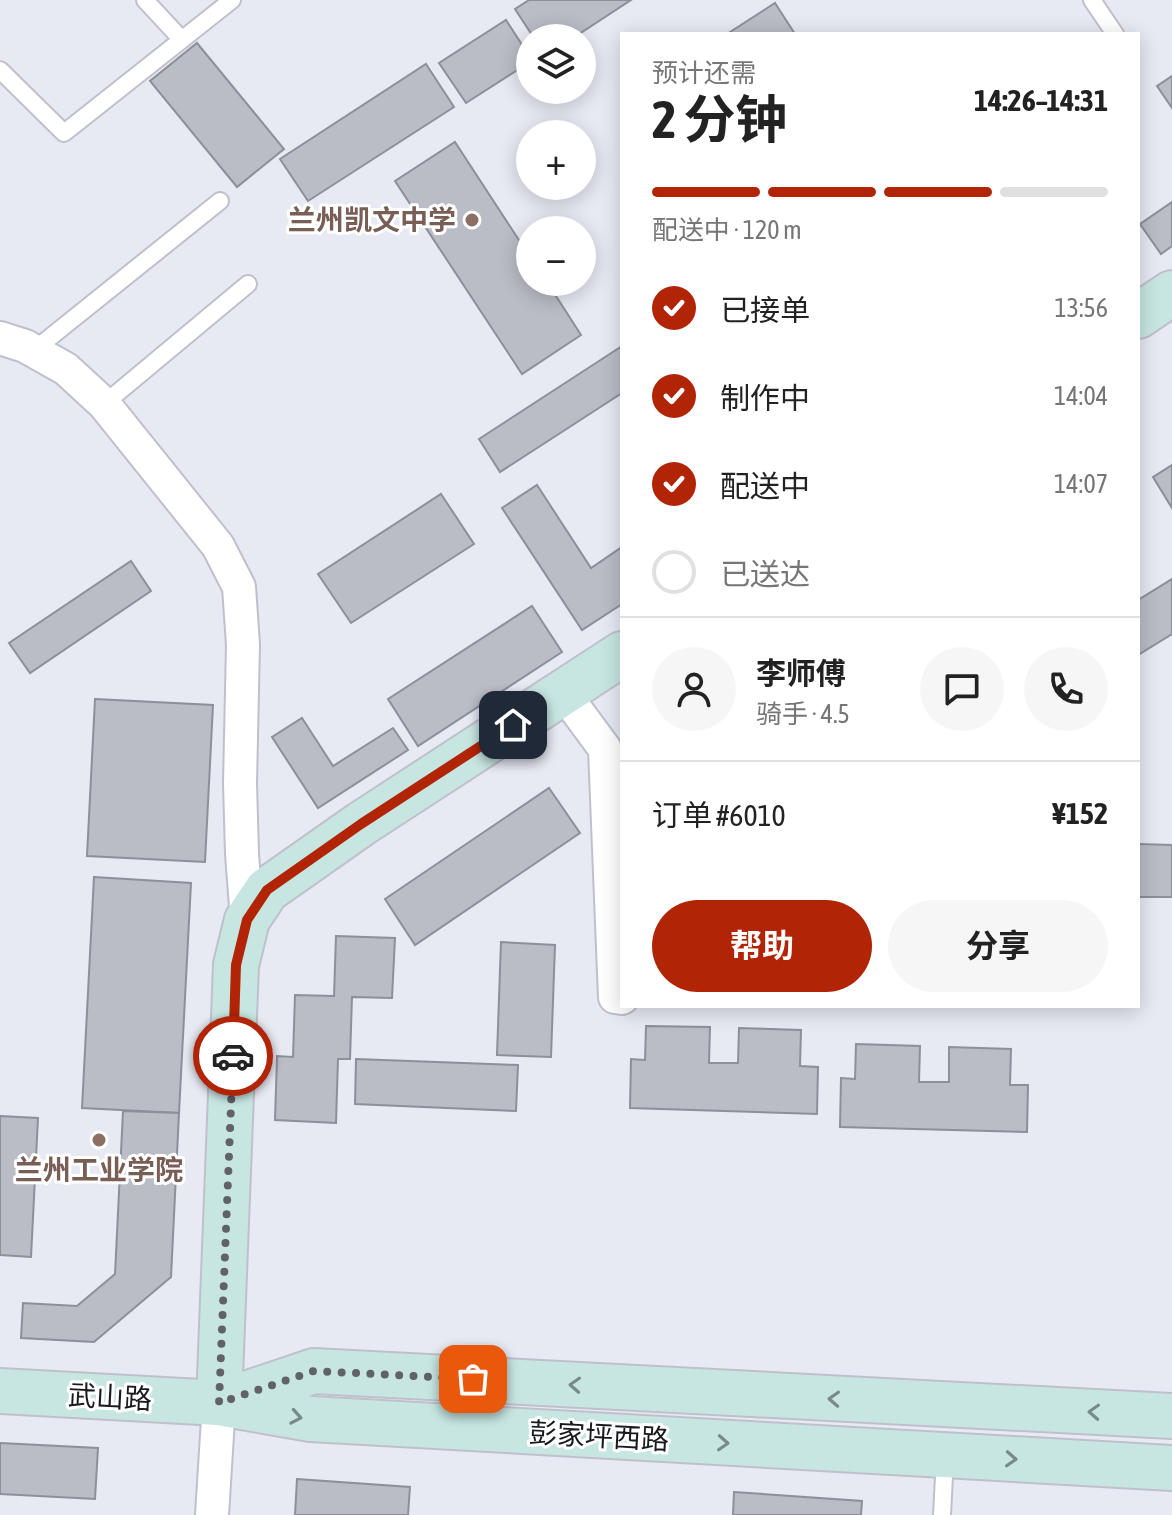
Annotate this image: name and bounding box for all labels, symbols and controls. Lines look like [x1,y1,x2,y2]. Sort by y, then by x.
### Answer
map controls [516,24,596,296]
button: layers [516,24,596,104]
text: 预计还需 [652,58,756,88]
text: 14:26–14:31 [974,83,1108,117]
text: 2 分钟 [652,89,788,149]
button: + [516,120,596,200]
place label: 兰州凯文中学 [288,204,456,236]
marker: 兰州凯文中学 [463,211,481,229]
text: 配送中 · 120 m [652,215,802,245]
button: − [516,216,596,296]
icon: check [652,286,696,330]
text: 已接单 [720,293,810,327]
text: 13:56 [1054,293,1108,323]
icon: check [652,374,696,418]
text: 制作中 [720,381,810,415]
text: 14:04 [1054,381,1108,411]
icon: check [652,462,696,506]
text: 配送中 [720,469,810,503]
text: 14:07 [1054,469,1108,499]
text: 已送达 [720,557,810,591]
button: person [652,647,736,731]
button: chat [920,647,1004,731]
button: phone [1024,647,1108,731]
text: 李师傅 [756,656,846,690]
pin [479,691,547,759]
text: 骑手 · 4.5 [756,699,850,729]
icon: home [491,703,535,747]
text: ¥152 [1052,796,1108,830]
text: 订单 #6010 [652,798,786,832]
button: 帮助 [652,900,872,992]
button: 分享 [888,900,1108,992]
courier [193,1016,273,1096]
icon: car [211,1034,255,1078]
marker: 兰州工业学院 [90,1131,108,1149]
place label: 兰州工业学院 [15,1154,183,1186]
pin [439,1345,507,1413]
icon: bag [451,1357,495,1401]
one-way arrow [568,1377,581,1394]
street label: 武山路 [67,1379,153,1415]
one-way arrow [827,1390,840,1407]
one-way arrow [1087,1404,1100,1421]
one-way arrow [289,1407,303,1424]
street label: 彭家坪西路 [528,1416,670,1456]
one-way arrow [717,1434,730,1451]
one-way arrow [1004,1450,1017,1467]

